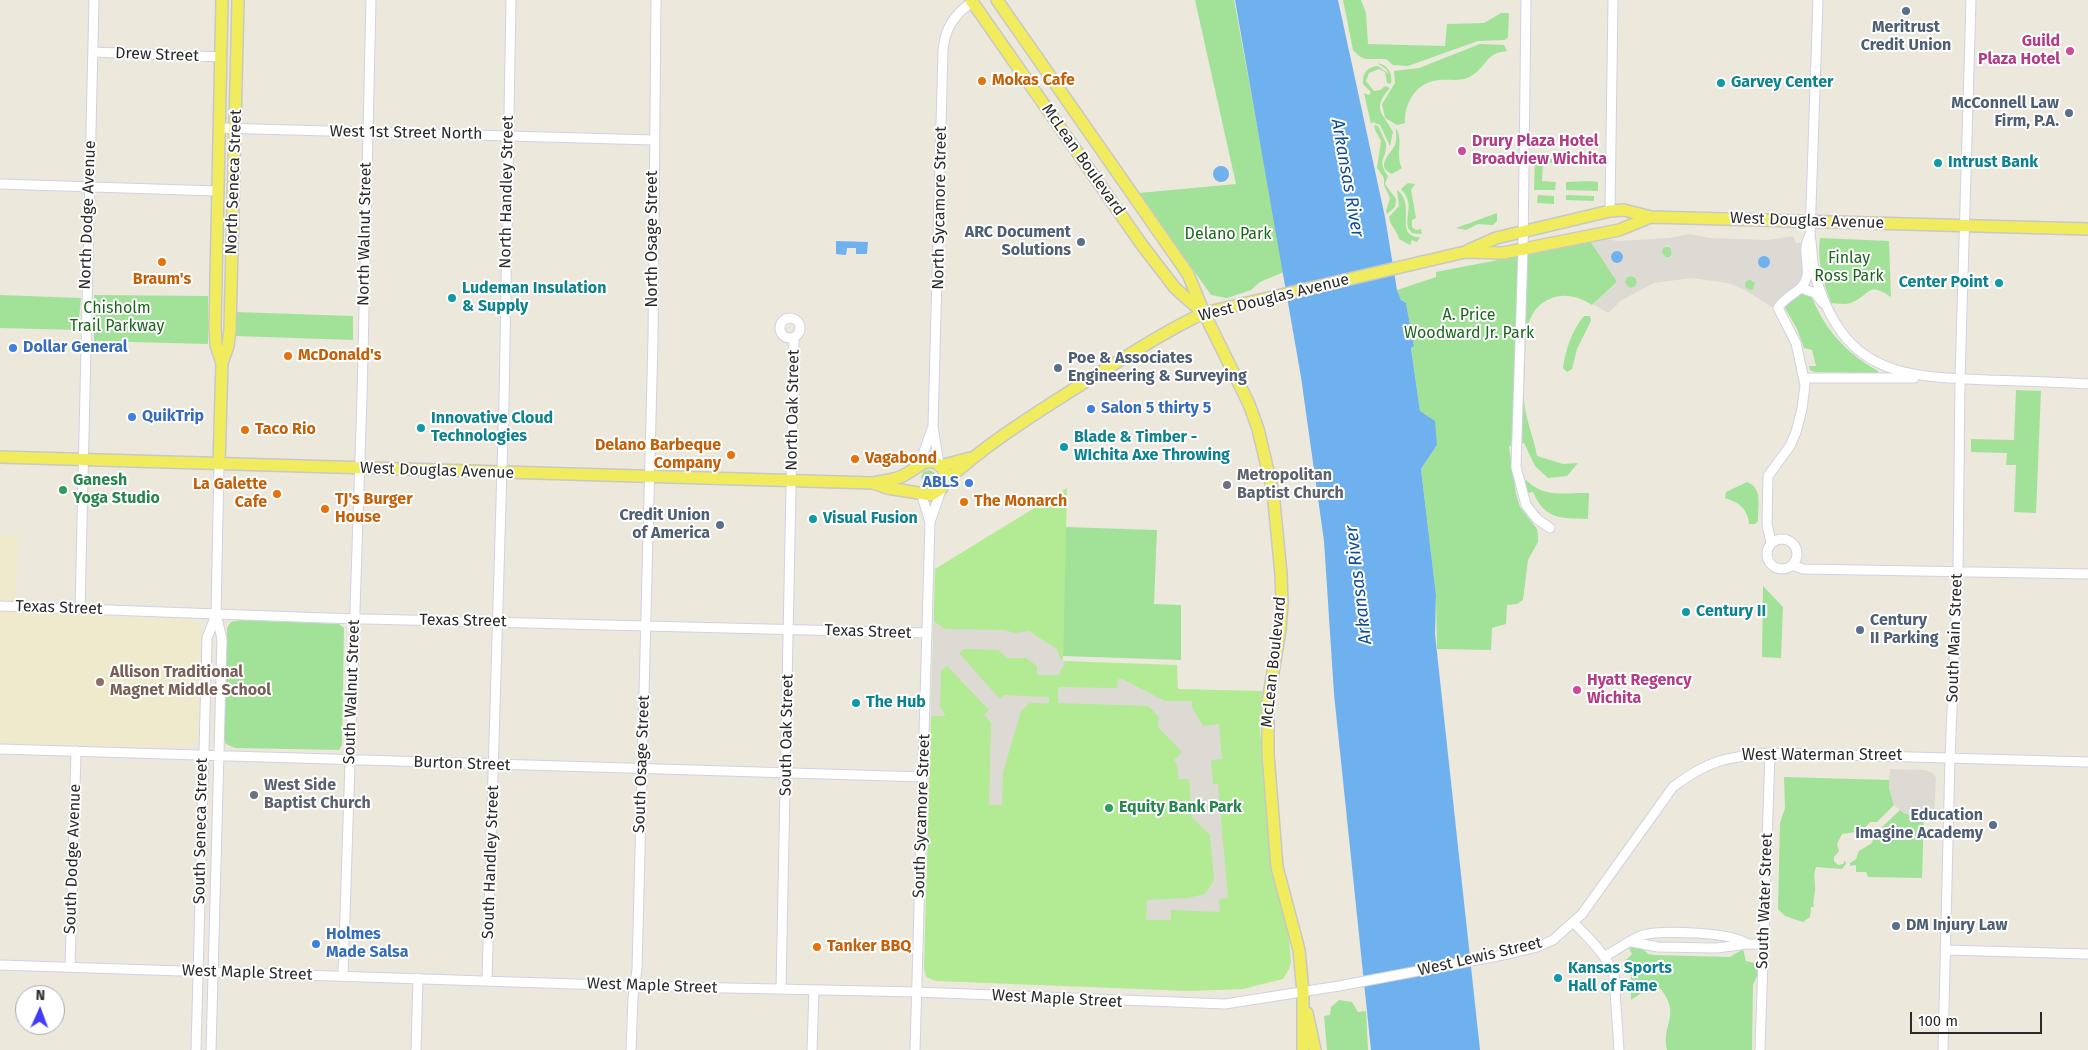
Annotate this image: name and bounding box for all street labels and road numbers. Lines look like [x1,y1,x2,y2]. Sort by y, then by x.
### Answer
street label: Drew Street [115,44,199,66]
street label: McLean Boulevard [1037,101,1129,219]
street label: North Seneca Street [222,109,246,255]
street label: North Handley Street [496,115,518,269]
street label: West 1st Street North [329,122,483,144]
street label: North Sycamore Street [929,126,951,290]
street label: North Dodge Avenue [76,140,100,290]
street label: North Walnut Street [354,162,376,306]
street label: North Osage Street [643,170,663,308]
street label: West Douglas Avenue [1729,209,1885,233]
street label: West Douglas Avenue [1197,270,1351,326]
street label: North Oak Street [782,349,804,471]
street label: West Douglas Avenue [359,459,515,483]
street label: South Main Street [1943,573,1967,703]
street label: McLean Boulevard [1258,595,1290,729]
street label: Texas Street [15,597,103,619]
street label: Texas Street [419,611,507,631]
street label: South Walnut Street [340,619,364,765]
street label: Texas Street [824,621,912,643]
street label: South Oak Street [776,674,798,796]
street label: South Osage Street [630,695,654,833]
street label: South Sycamore Street [910,733,934,899]
street label: West Waterman Street [1742,746,1902,766]
street label: Burton Street [413,753,511,775]
street label: South Seneca Street [190,758,212,904]
street label: South Dodge Avenue [61,784,85,934]
street label: South Handley Street [479,785,503,939]
street label: South Water Street [1753,833,1777,969]
street label: West Lewis Street [1416,933,1544,981]
street label: West Maple Street [181,961,313,985]
street label: West Maple Street [586,974,718,998]
street label: West Maple Street [991,986,1123,1012]

